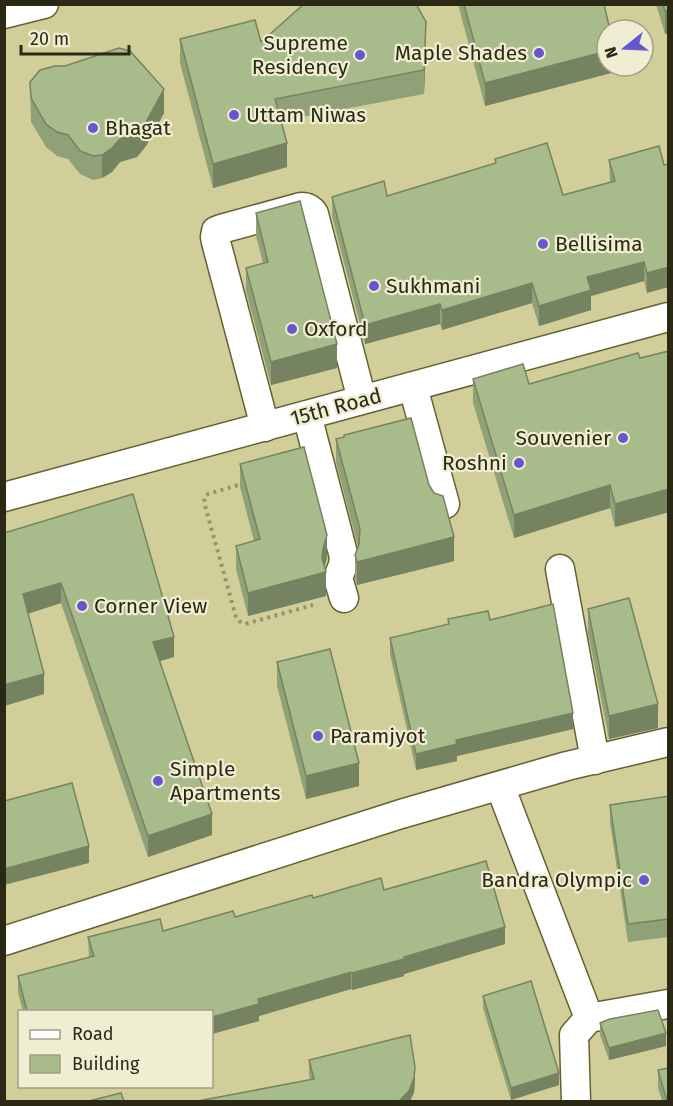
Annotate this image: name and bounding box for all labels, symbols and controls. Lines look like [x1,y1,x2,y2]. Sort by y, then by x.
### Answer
scale bar [21,18,129,56]
north arrow [595,18,655,78]
text: 20 m [30,28,69,50]
place label: Supreme Residency [252,30,349,80]
place label: Maple Shades [395,40,527,66]
text: N [601,45,622,60]
marker: Maple Shades [532,46,546,60]
marker: Supreme Residency [353,48,367,62]
place label: Uttam Niwas [246,102,366,128]
marker: Uttam Niwas [227,108,241,122]
place label: Bhagat [105,115,171,141]
marker: Bhagat [86,121,100,135]
place label: Bellisima [555,231,643,257]
marker: Bellisima [536,237,550,251]
place label: Sukhmani [386,273,480,299]
marker: Sukhmani [367,279,381,293]
place label: Oxford [304,316,368,342]
marker: Oxford [285,322,299,336]
street label: 15th Road [288,382,384,432]
place label: Souvenier [516,425,611,451]
marker: Souvenier [616,431,630,445]
place label: Roshni [442,450,507,476]
marker: Roshni [512,456,526,470]
place label: Corner View [94,593,207,619]
marker: Corner View [75,599,89,613]
place label: Paramjyot [330,723,426,749]
marker: Paramjyot [311,729,325,743]
place label: Simple Apartments [170,756,281,806]
marker: Simple Apartments [151,774,165,788]
place label: Bandra Olympic [481,867,632,893]
marker: Bandra Olympic [637,873,651,887]
legend [18,1010,213,1088]
text: Road [72,1023,114,1045]
text: Building [72,1053,140,1075]

